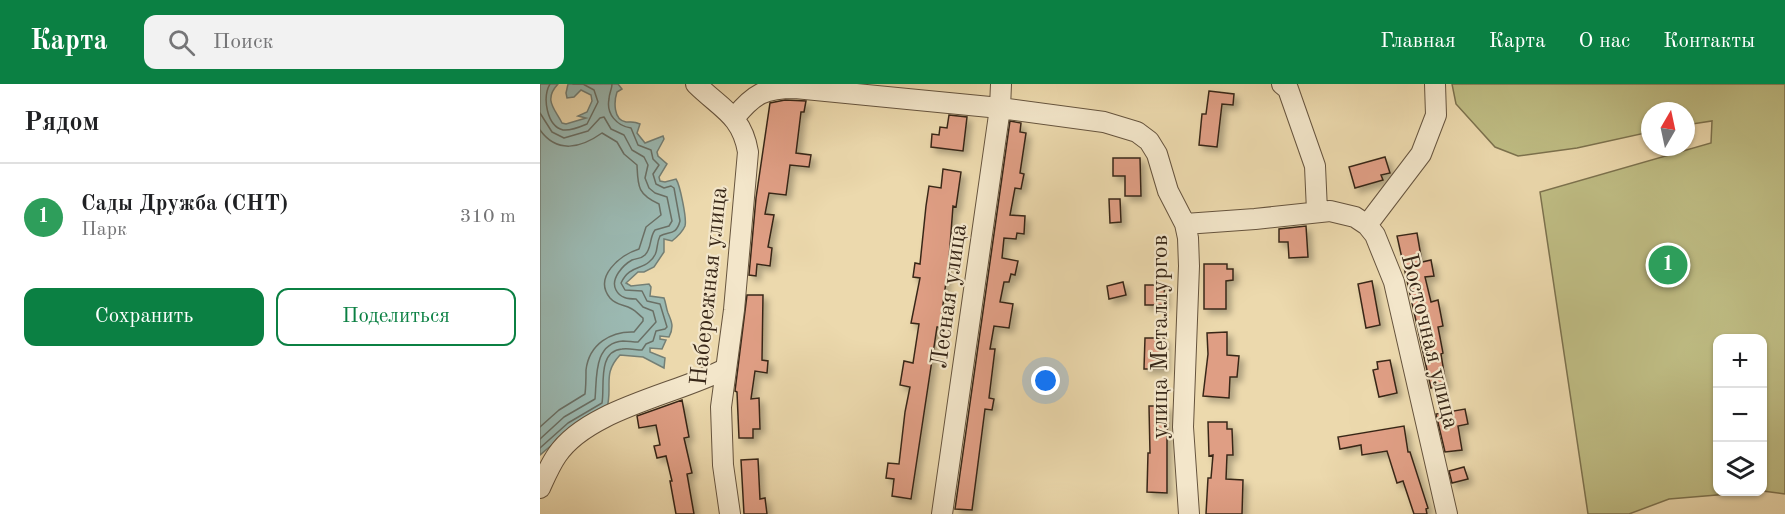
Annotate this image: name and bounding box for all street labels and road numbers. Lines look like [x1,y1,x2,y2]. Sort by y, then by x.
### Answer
street label: Набережная улица [688,185,732,387]
street label: Лесная улица [928,222,972,370]
street label: улица Металлургов [1149,235,1173,439]
street label: Восточная улица [1396,251,1462,432]

